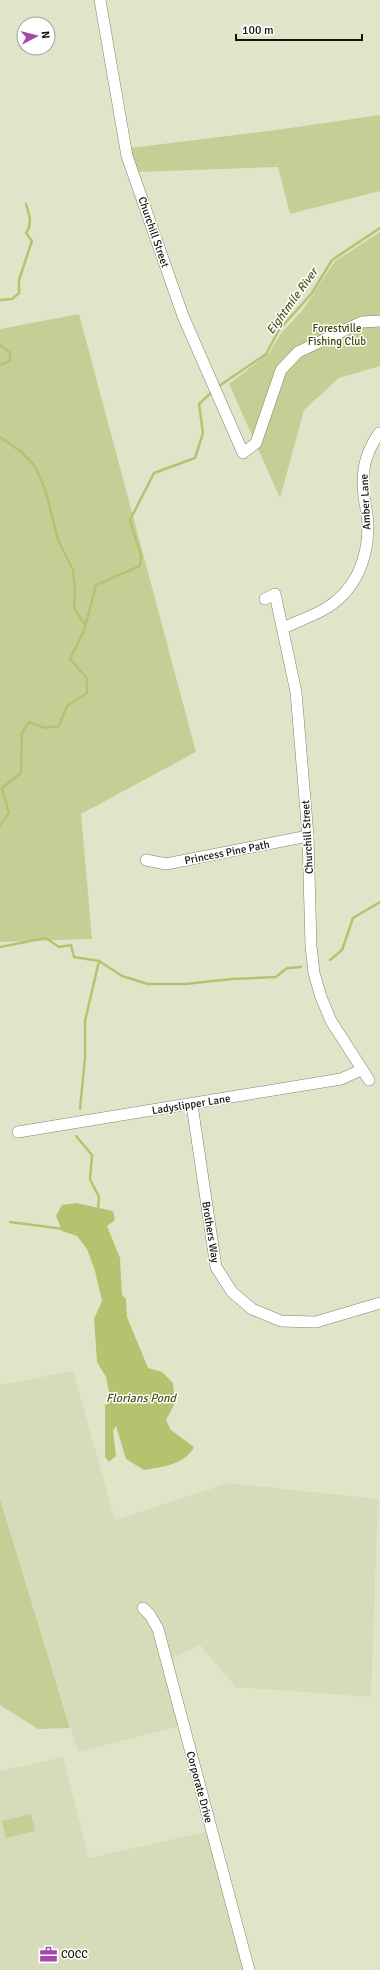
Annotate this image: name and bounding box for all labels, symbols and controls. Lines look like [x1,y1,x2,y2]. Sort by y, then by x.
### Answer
north arrow [16,16,56,56]
scale bar [236,16,362,42]
text: 100 m [242,23,274,38]
text: N [39,30,52,39]
street label: Churchill Street [135,195,172,269]
water label: Eightmile River [263,264,322,337]
park label: Forestville Fishing Club [308,322,366,348]
street label: Amber Lane [358,474,373,530]
street label: Churchill Street [299,800,316,874]
street label: Princess Pine Path [183,838,271,867]
street label: Ladyslipper Lane [151,1092,231,1117]
street label: Brothers Way [199,1200,222,1265]
water label: Florians Pond [106,1391,178,1406]
street label: Corporate Drive [184,1750,215,1824]
office icon: COCC [38,1944,58,1964]
place label: COCC [61,1948,88,1961]

